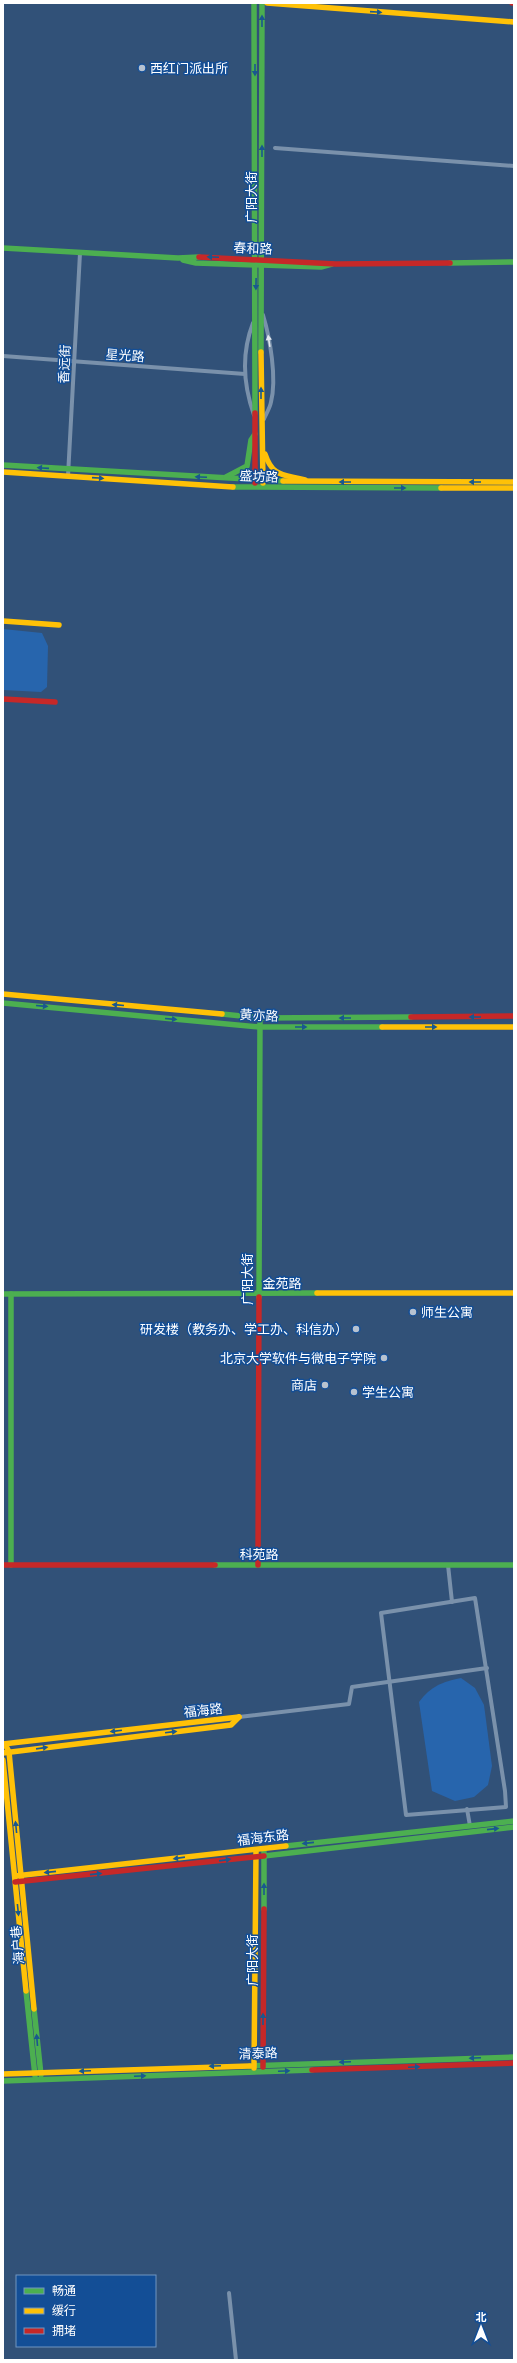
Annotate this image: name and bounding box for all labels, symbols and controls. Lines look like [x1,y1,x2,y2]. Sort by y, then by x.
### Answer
one-way arrow [370,8,382,15]
one-way arrow [259,14,265,27]
place label: 西红门派出所 [150,60,228,76]
marker: 西红门派出所 [137,63,147,73]
one-way arrow [252,64,258,77]
one-way arrow [259,144,265,157]
street label: 广阳大街 [243,171,259,223]
street label: 春和路 [233,239,273,257]
one-way arrow [207,254,219,261]
one-way arrow [253,278,259,291]
one-way arrow [266,334,272,347]
street label: 香远街 [55,344,73,384]
street label: 星光路 [105,346,145,364]
one-way arrow [258,386,264,399]
one-way arrow [37,464,49,471]
street label: 盛坊路 [239,467,279,485]
one-way arrow [92,474,104,481]
one-way arrow [194,474,207,480]
one-way arrow [338,479,351,485]
one-way arrow [468,479,481,485]
one-way arrow [394,485,407,491]
one-way arrow [112,1002,124,1008]
one-way arrow [36,1003,48,1010]
street label: 黄亦路 [239,1006,279,1024]
one-way arrow [468,1014,481,1020]
one-way arrow [165,1015,177,1022]
one-way arrow [338,1015,351,1021]
one-way arrow [295,1024,308,1030]
one-way arrow [425,1024,438,1030]
street label: 广阳大街 [239,1253,255,1305]
street label: 金苑路 [262,1275,302,1291]
place label: 师生公寓 [421,1304,473,1320]
marker: 师生公寓 [408,1307,418,1317]
place label: 研发楼（教务办、学工办、科信办） [140,1321,348,1337]
marker: 研发楼（教务办、学工办、科信办） [351,1324,361,1334]
place label: 北京大学软件与微电子学院 [220,1350,376,1366]
marker: 北京大学软件与微电子学院 [379,1353,389,1363]
place label: 商店 [291,1377,317,1393]
marker: 商店 [320,1380,330,1390]
place label: 学生公寓 [362,1384,414,1400]
marker: 学生公寓 [349,1387,359,1397]
street label: 科苑路 [239,1546,279,1562]
street label: 福海路 [183,1700,223,1720]
one-way arrow [110,1728,122,1734]
one-way arrow [165,1729,177,1735]
one-way arrow [36,1745,48,1751]
one-way arrow [13,1821,20,1833]
street label: 福海东路 [236,1826,290,1848]
one-way arrow [487,1826,499,1833]
one-way arrow [302,1840,314,1846]
one-way arrow [173,1855,185,1861]
one-way arrow [219,1857,231,1864]
one-way arrow [44,1869,56,1876]
one-way arrow [90,1870,102,1877]
one-way arrow [261,1882,267,1895]
one-way arrow [15,1904,21,1916]
street label: 海户巷 [7,1925,27,1965]
street label: 广阳大街 [244,1934,260,1986]
one-way arrow [260,2012,266,2025]
one-way arrow [34,2034,40,2046]
street label: 清泰路 [238,2044,278,2062]
one-way arrow [468,2055,481,2061]
one-way arrow [338,2059,351,2065]
one-way arrow [209,2062,221,2069]
one-way arrow [408,2064,421,2070]
one-way arrow [79,2068,91,2075]
one-way arrow [278,2068,291,2074]
one-way arrow [134,2073,147,2079]
legend [16,2275,156,2347]
text: 畅通 [52,2283,76,2298]
text: 缓行 [52,2303,76,2318]
north arrow [461,2307,501,2347]
text: 北 [476,2310,487,2324]
text: 拥堵 [52,2323,76,2338]

